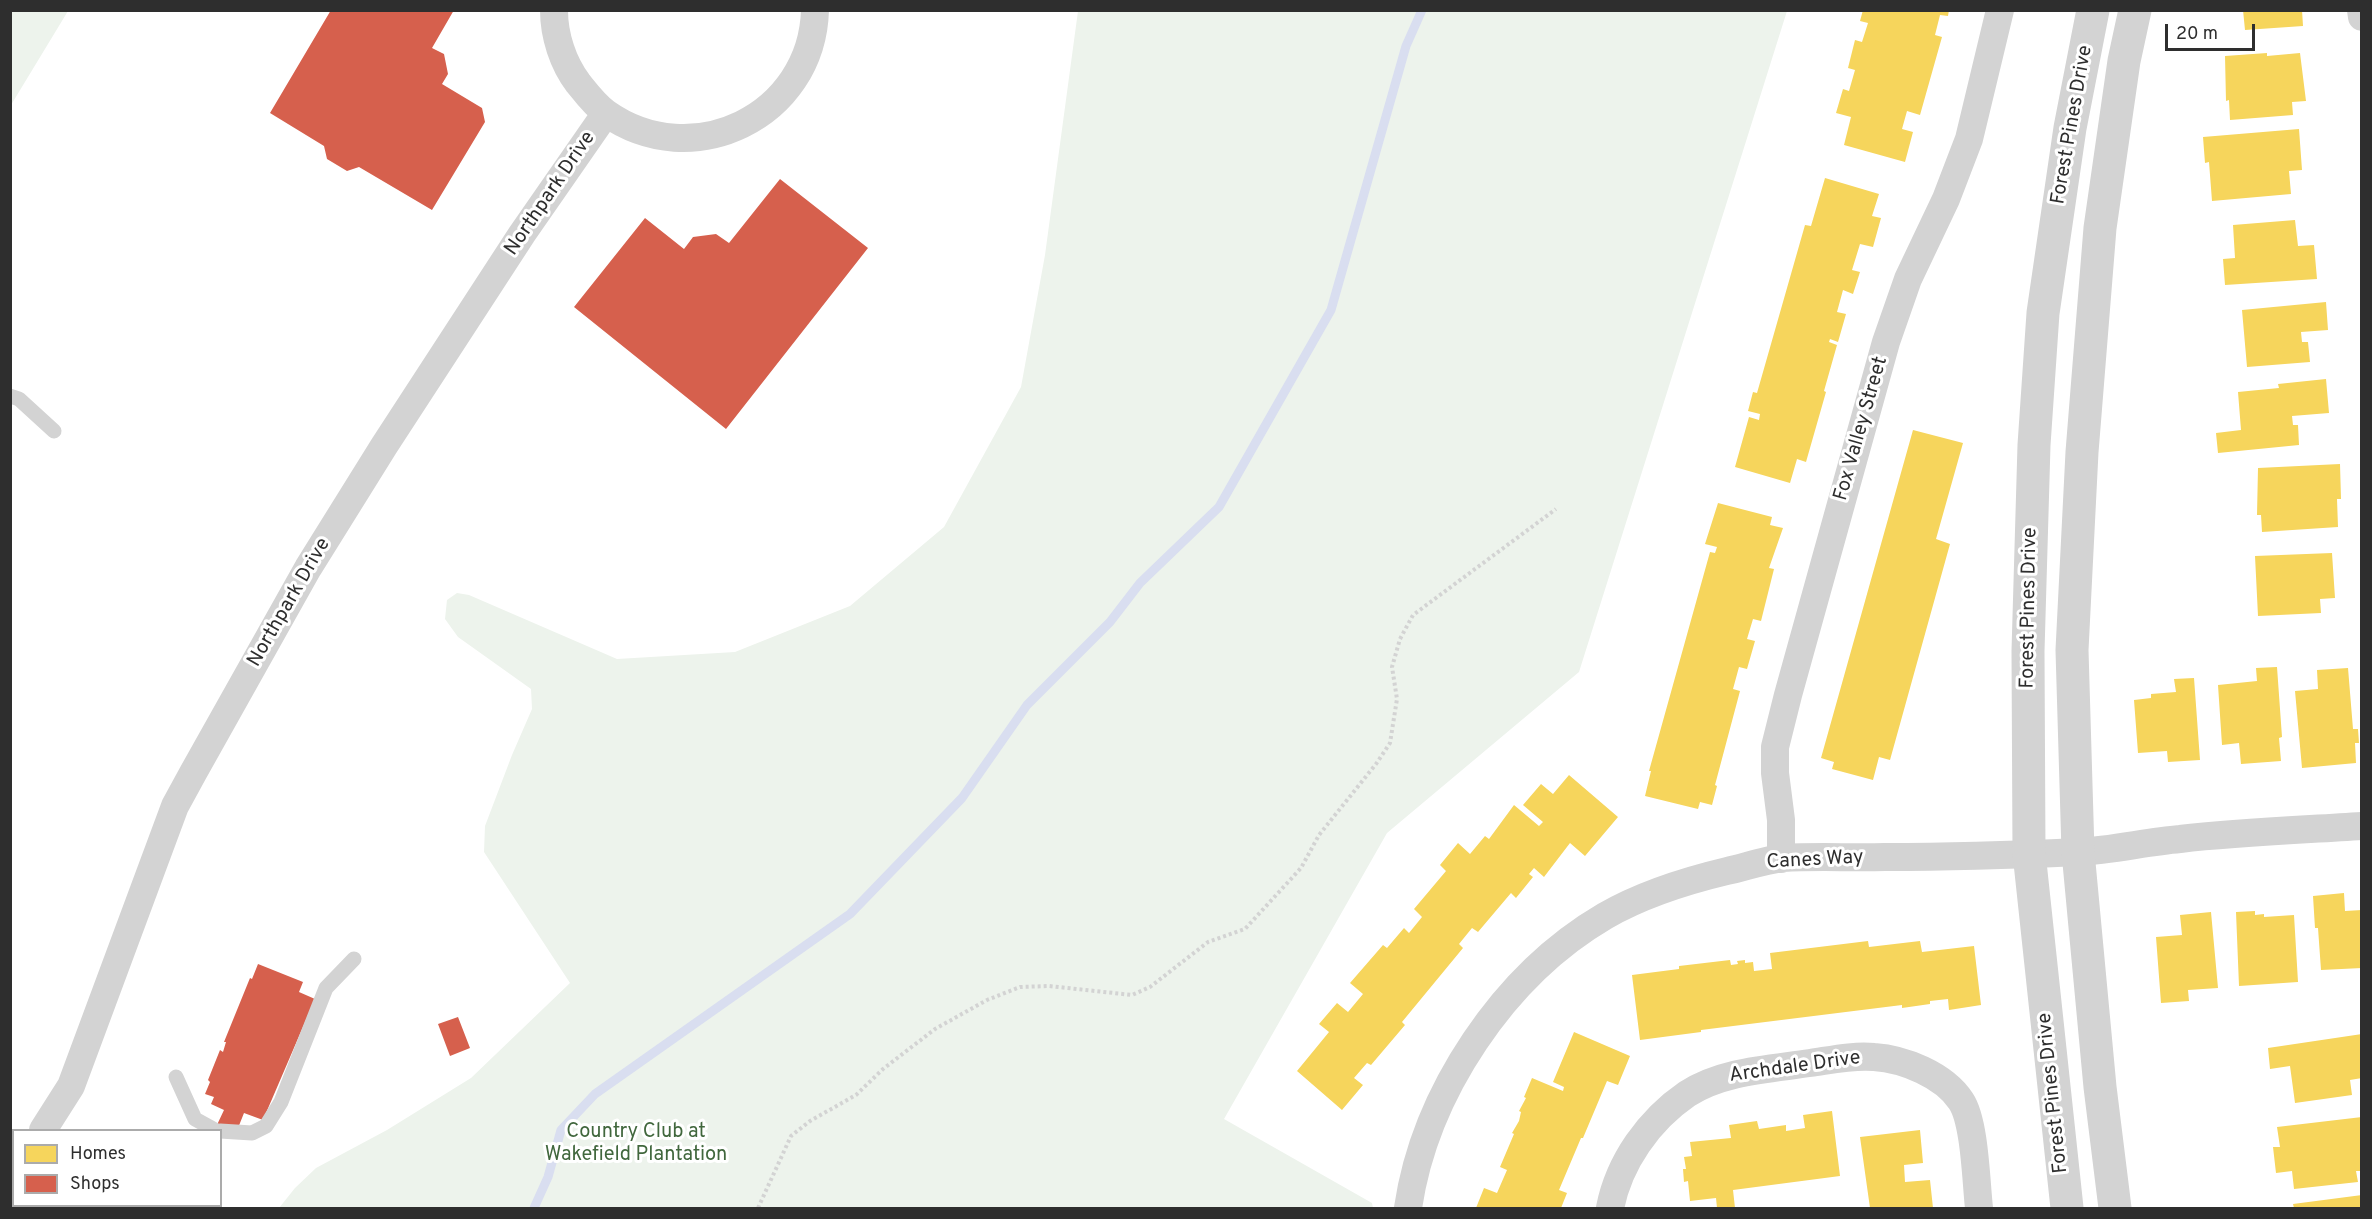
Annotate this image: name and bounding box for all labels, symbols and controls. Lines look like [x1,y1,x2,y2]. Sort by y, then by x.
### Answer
scale bar [2168,12,2258,50]
text: 20 m [2176,23,2218,46]
street label: Forest Pines Drive [2047,44,2099,206]
street label: Northpark Drive [501,127,601,261]
street label: Fox Valley Street [1830,354,1894,504]
street label: Forest Pines Drive [2017,527,2043,689]
street label: Northpark Drive [243,534,337,672]
street label: Canes Way [1766,846,1864,876]
street label: Forest Pines Drive [2034,1012,2074,1174]
street label: Archdale Drive [1728,1047,1862,1089]
park label: Country Club at Wakefield Plantation [545,1121,727,1168]
legend [12,1129,222,1207]
text: Homes [70,1143,126,1166]
text: Shops [70,1173,120,1196]

